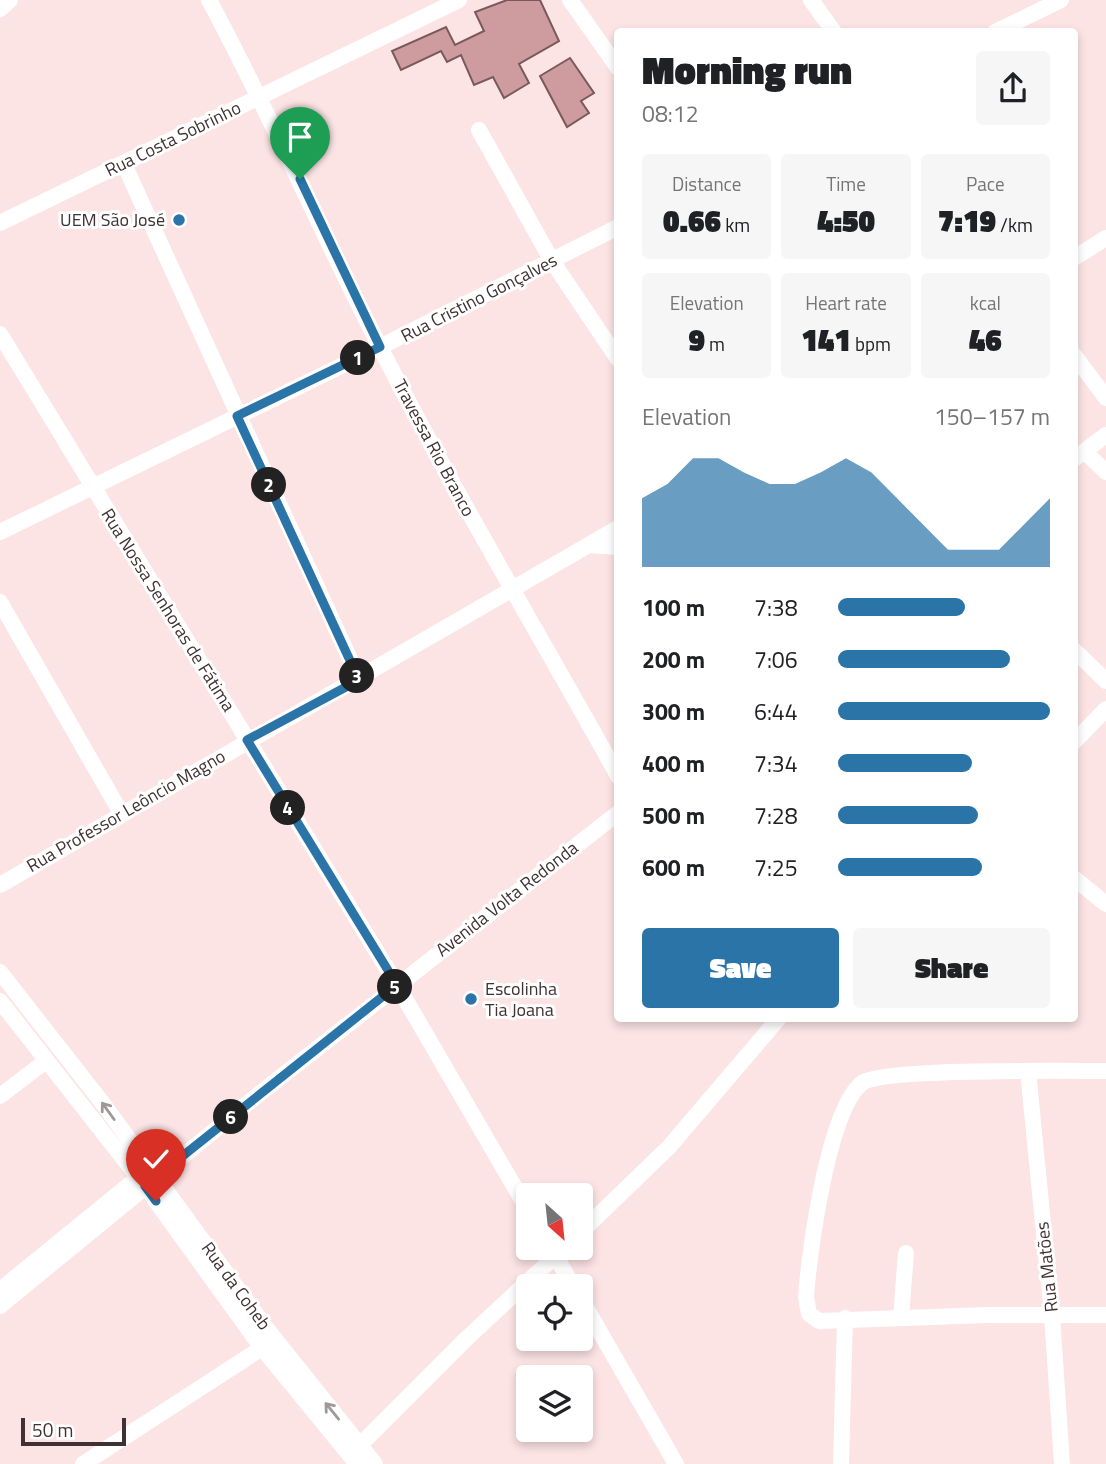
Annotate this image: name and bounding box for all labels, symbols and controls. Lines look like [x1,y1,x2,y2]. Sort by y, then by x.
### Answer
text: Morning run [642,41,852,99]
button: share [976,51,1050,125]
street label: Rua Costa Sobrinho [100,94,245,183]
text: 08:12 [642,96,699,131]
pin [270,107,330,179]
icon: arrive [281,118,319,156]
text: Distance [672,169,741,198]
text: Time [826,169,866,198]
text: Pace [966,169,1005,198]
text: 0.66 [663,198,721,244]
text: 4:50 [817,198,875,244]
text: 7:19 [938,198,996,244]
place label: UEM São José [60,206,165,233]
text: km [721,210,750,239]
text: /km [996,210,1033,239]
marker: UEM São José [171,212,187,228]
street label: Rua Cristino Gonçalves [396,246,562,349]
text: Elevation [670,288,744,317]
text: Heart rate [805,288,887,317]
text: kcal [970,288,1001,317]
text: 9 [688,317,705,363]
text: 141 [801,317,851,363]
text: 46 [969,317,1002,363]
text: m [705,329,725,358]
text: bpm [851,329,891,358]
pin: 1 [340,340,376,376]
text: 1 [352,343,363,372]
street label: Travessa Rio Branco [387,374,482,521]
text: Elevation [642,399,731,434]
text: 150–157 m [934,399,1050,434]
pin: 2 [252,468,286,503]
text: 2 [263,470,274,499]
street label: Rua Nossa Senhoras de Fátima [95,503,242,717]
text: 100 m [642,590,705,625]
text: 7:38 [754,590,798,625]
text: 200 m [642,642,705,677]
text: 7:06 [754,642,798,677]
pin: 3 [340,658,374,694]
text: 3 [351,661,362,690]
text: 300 m [642,694,705,729]
text: 6:44 [754,694,798,729]
street label: Rua Professor Leôncio Magno [21,742,230,879]
text: 400 m [642,746,705,781]
text: 7:34 [754,746,798,781]
pin: 4 [270,790,306,826]
text: 4 [282,793,293,822]
text: 500 m [642,798,705,833]
text: 7:28 [754,798,798,833]
street label: Avenida Volta Redonda [430,834,584,963]
text: 600 m [642,850,705,885]
text: 7:25 [754,850,798,885]
button: Save [642,928,839,1008]
button: Share [853,928,1050,1008]
pin: 5 [378,970,412,1004]
text: 5 [389,972,400,1001]
place label: Escolinha Tia Joana [485,975,557,1023]
marker: Escolinha Tia Joana [463,991,479,1007]
pin: 6 [214,1100,248,1134]
one-way arrow [101,1102,115,1121]
text: 6 [225,1102,236,1131]
pin [126,1129,186,1201]
icon: check [137,1140,175,1178]
north arrow [516,1183,593,1260]
map controls [516,1183,593,1442]
street label: Rua Matões [1028,1220,1065,1314]
street label: Rua da Coheb [195,1236,278,1335]
button: locate [516,1274,593,1351]
button: layers [516,1365,593,1442]
one-way arrow [325,1402,340,1420]
scale bar [21,1415,126,1447]
text: 50 m [32,1415,73,1444]

